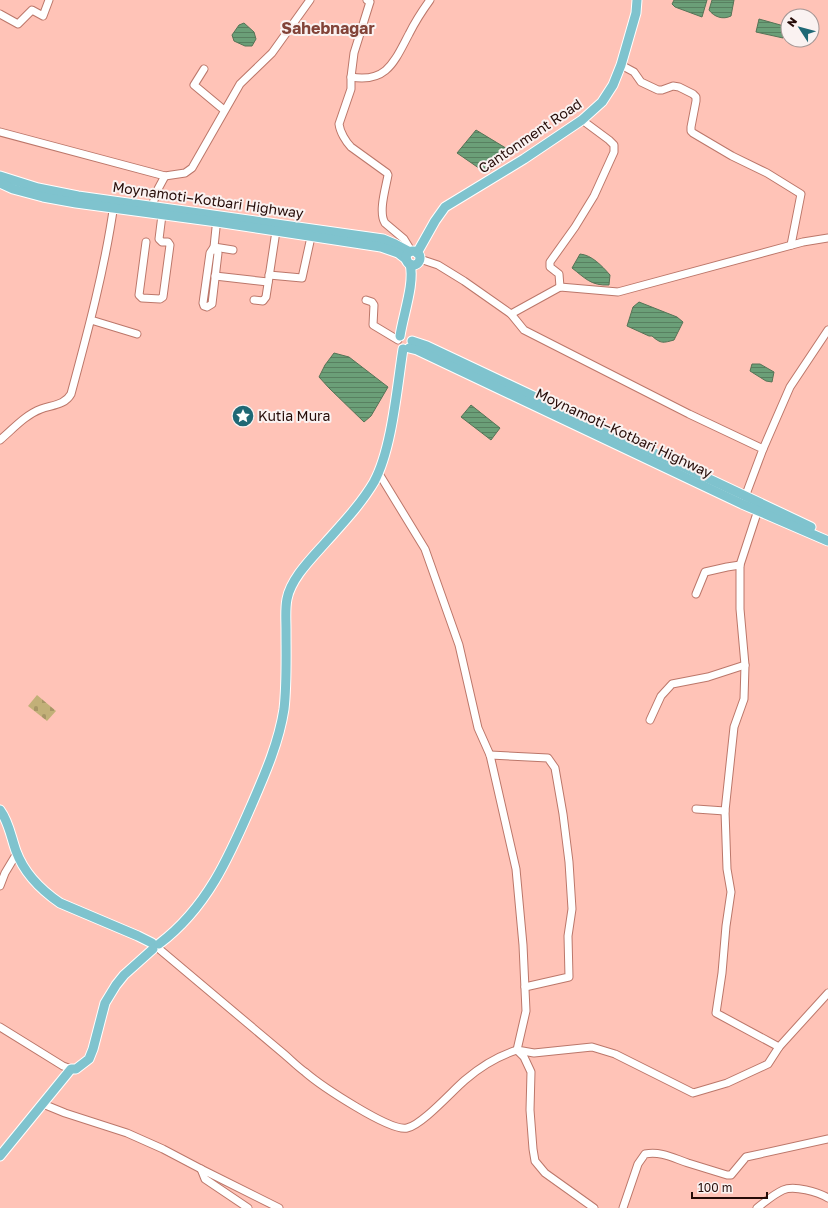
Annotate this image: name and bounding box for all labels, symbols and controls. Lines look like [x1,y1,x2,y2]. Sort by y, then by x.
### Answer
north arrow [780,8,820,48]
text: N [784,15,799,29]
district label: Sahebnagar [281,18,375,38]
street label: Cantonment Road [475,95,585,176]
street label: Moynamoti–Kotbari Highway [111,178,305,221]
street label: Moynamoti–Kotbari Highway [533,384,715,481]
place icon: Kutia Mura [230,403,256,429]
place label: Kutia Mura [258,407,330,424]
scale bar [692,1174,767,1200]
text: 100 m [698,1180,732,1195]

